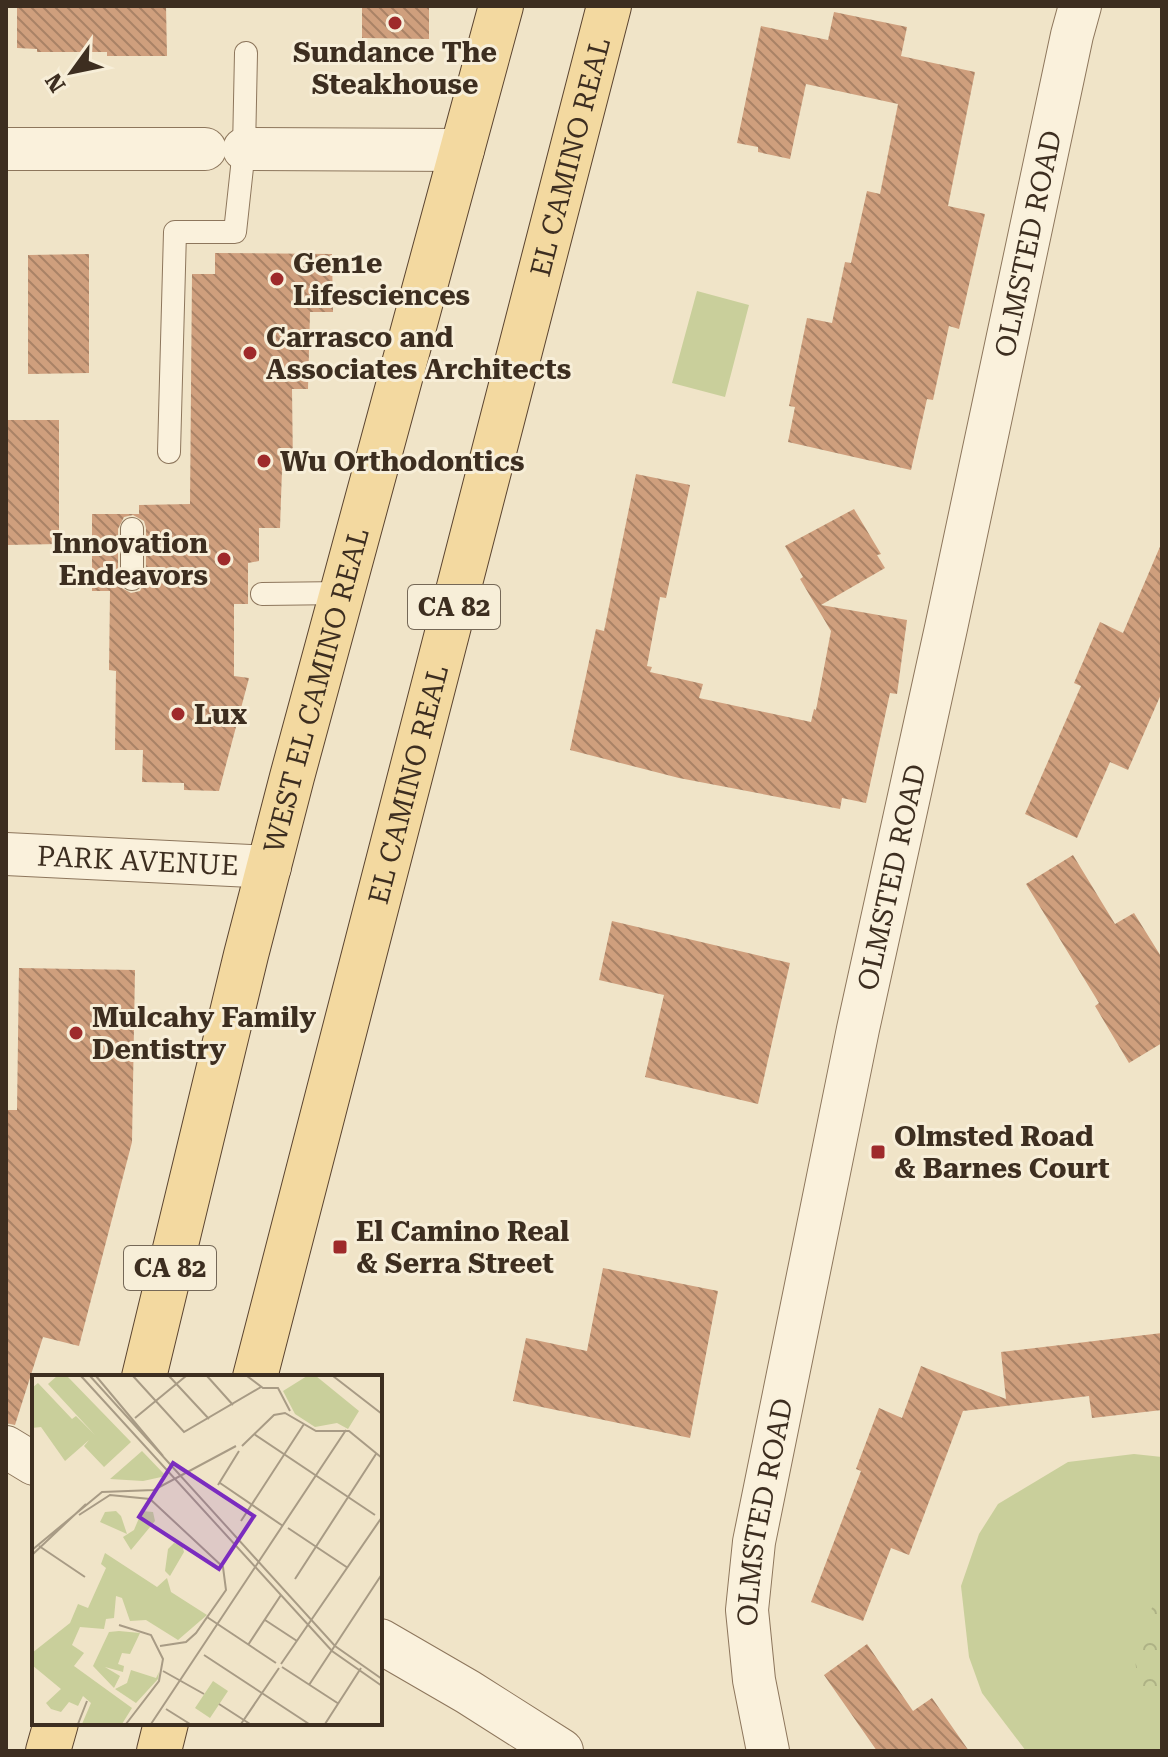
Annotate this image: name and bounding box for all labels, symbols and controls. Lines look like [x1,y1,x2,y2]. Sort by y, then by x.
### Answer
marker: Sundance The Steakhouse [386,14,404,32]
north arrow [32,32,112,112]
street label: EL CAMINO REAL [524,34,617,280]
place label: Sundance The Steakhouse [293,36,497,101]
text: N [41,69,71,97]
street label: OLMSTED ROAD [988,127,1068,360]
place label: Gen1e Lifesciences [293,247,470,312]
marker: Gen1e Lifesciences [268,270,286,288]
place label: Carrasco and Associates Architects [266,321,571,386]
marker: Carrasco and Associates Architects [241,344,259,362]
place label: Wu Orthodontics [280,445,525,478]
marker: Wu Orthodontics [255,452,273,470]
street label: WEST EL CAMINO REAL [257,524,376,856]
place label: Innovation Endeavors [52,527,208,592]
marker: Innovation Endeavors [215,550,233,568]
road number: CA 82 [408,585,500,629]
street label: EL CAMINO REAL [362,662,455,907]
place label: Lux [194,698,247,731]
marker: Lux [169,705,187,723]
street label: OLMSTED ROAD [851,761,933,994]
street label: PARK AVENUE [36,840,239,882]
place label: Mulcahy Family Dentistry [92,1001,316,1066]
marker: Mulcahy Family Dentistry [67,1024,85,1042]
place label: Olmsted Road & Barnes Court [894,1120,1110,1185]
marker: Olmsted Road & Barnes Court [869,1143,887,1161]
place label: El Camino Real & Serra Street [356,1215,569,1280]
marker: El Camino Real & Serra Street [331,1238,349,1256]
road number: CA 82 [124,1246,216,1290]
inset map [32,1375,382,1725]
street label: OLMSTED ROAD [730,1395,800,1628]

